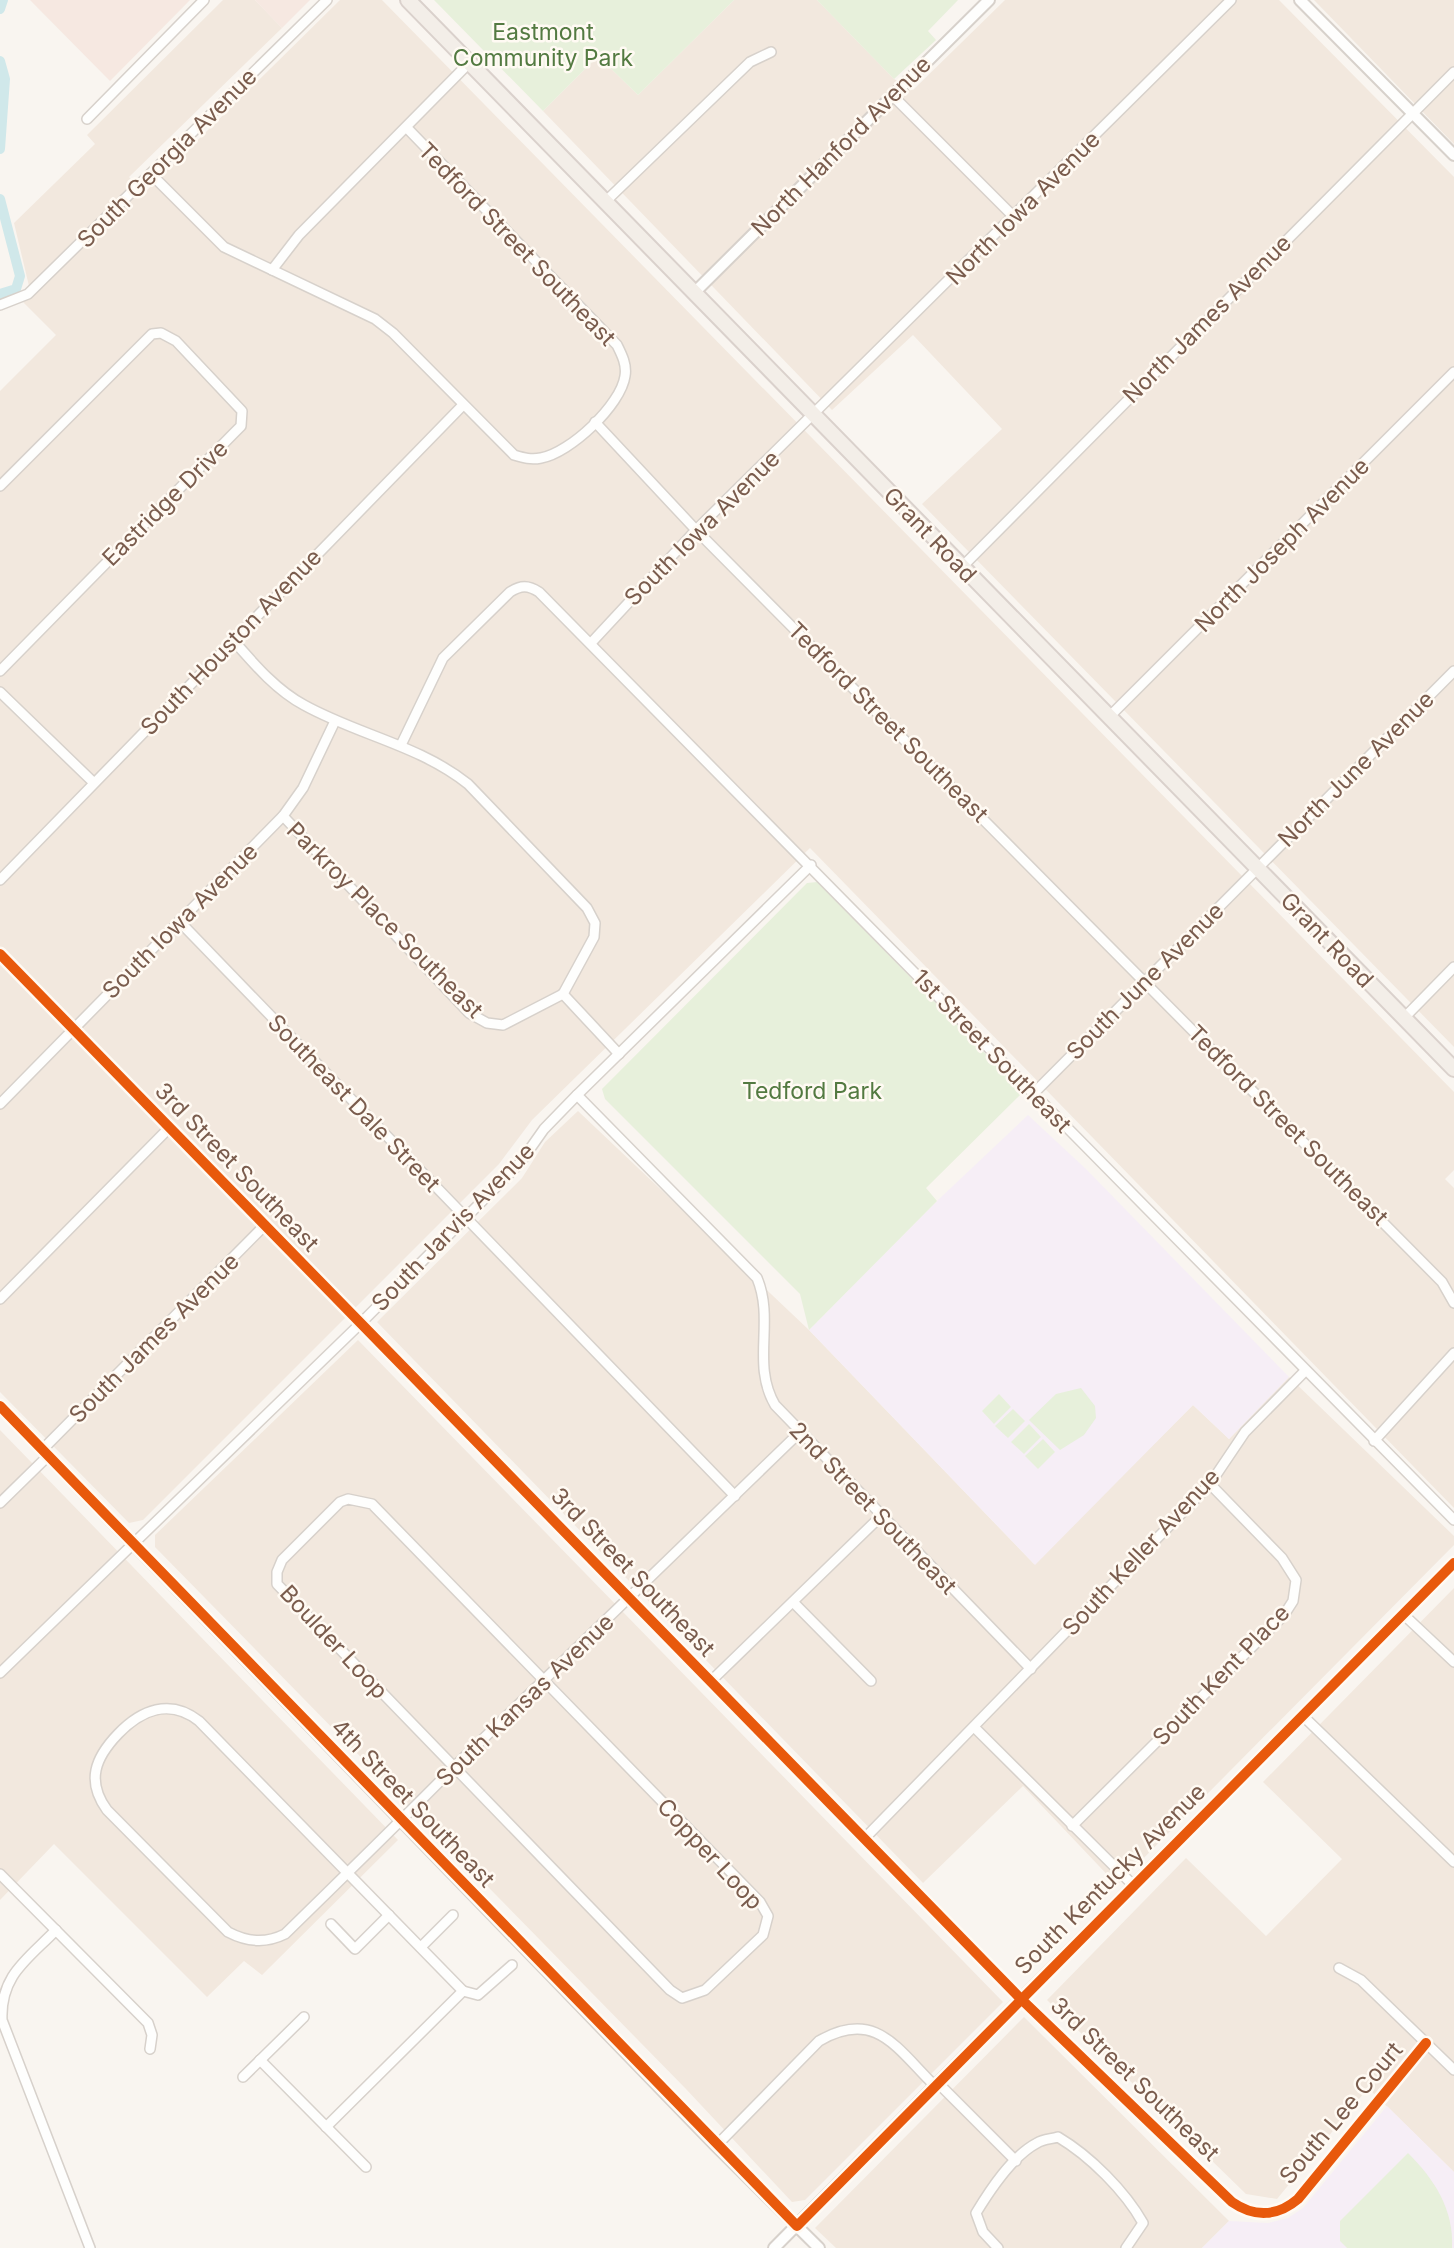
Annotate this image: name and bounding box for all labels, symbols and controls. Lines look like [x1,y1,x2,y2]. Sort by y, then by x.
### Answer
park label: Eastmont Community Park [453,18,634,72]
street label: North Hanford Avenue [745,50,937,242]
street label: South Georgia Avenue [71,62,263,254]
street label: North Iowa Avenue [940,125,1106,291]
street label: Tedford Street Southeast [413,136,622,352]
street label: North James Avenue [1117,229,1297,409]
street label: Eastridge Drive [96,434,234,572]
street label: South Iowa Avenue [618,444,786,612]
street label: North Joseph Avenue [1189,452,1375,638]
street label: Grant Road [878,481,982,589]
street label: South Houston Avenue [135,543,327,741]
street label: Tedford Street Southeast [782,616,994,828]
street label: North June Avenue [1272,685,1440,853]
street label: Parkroy Place Southeast [281,816,489,1024]
street label: South Iowa Avenue [96,837,264,1005]
street label: Grant Road [1275,886,1379,994]
street label: South June Avenue [1061,897,1229,1065]
street label: 1st Street Southeast [907,963,1078,1139]
street label: Southeast Dale Street [262,1008,446,1198]
street label: Tedford Street Southeast [1182,1019,1394,1231]
street label: 3rd Street Southeast [149,1077,325,1258]
park label: Tedford Park [742,1077,882,1105]
street label: South Jarvis Avenue [366,1137,540,1317]
street label: South James Avenue [63,1247,245,1429]
street label: 2nd Street Southeast [783,1416,963,1600]
street label: South Keller Avenue [1056,1463,1226,1641]
street label: 3rd Street Southeast [545,1482,721,1663]
street label: Boulder Loop [274,1579,394,1705]
street label: South Kent Place [1147,1599,1295,1751]
street label: South Kansas Avenue [430,1608,620,1792]
street label: 4th Street Southeast [325,1713,501,1893]
street label: South Kentucky Avenue [1009,1778,1211,1980]
street label: Copper Loop [651,1793,769,1915]
street label: 3rd Street Southeast [1045,1991,1226,2167]
street label: South Lee Court [1273,2036,1409,2190]

